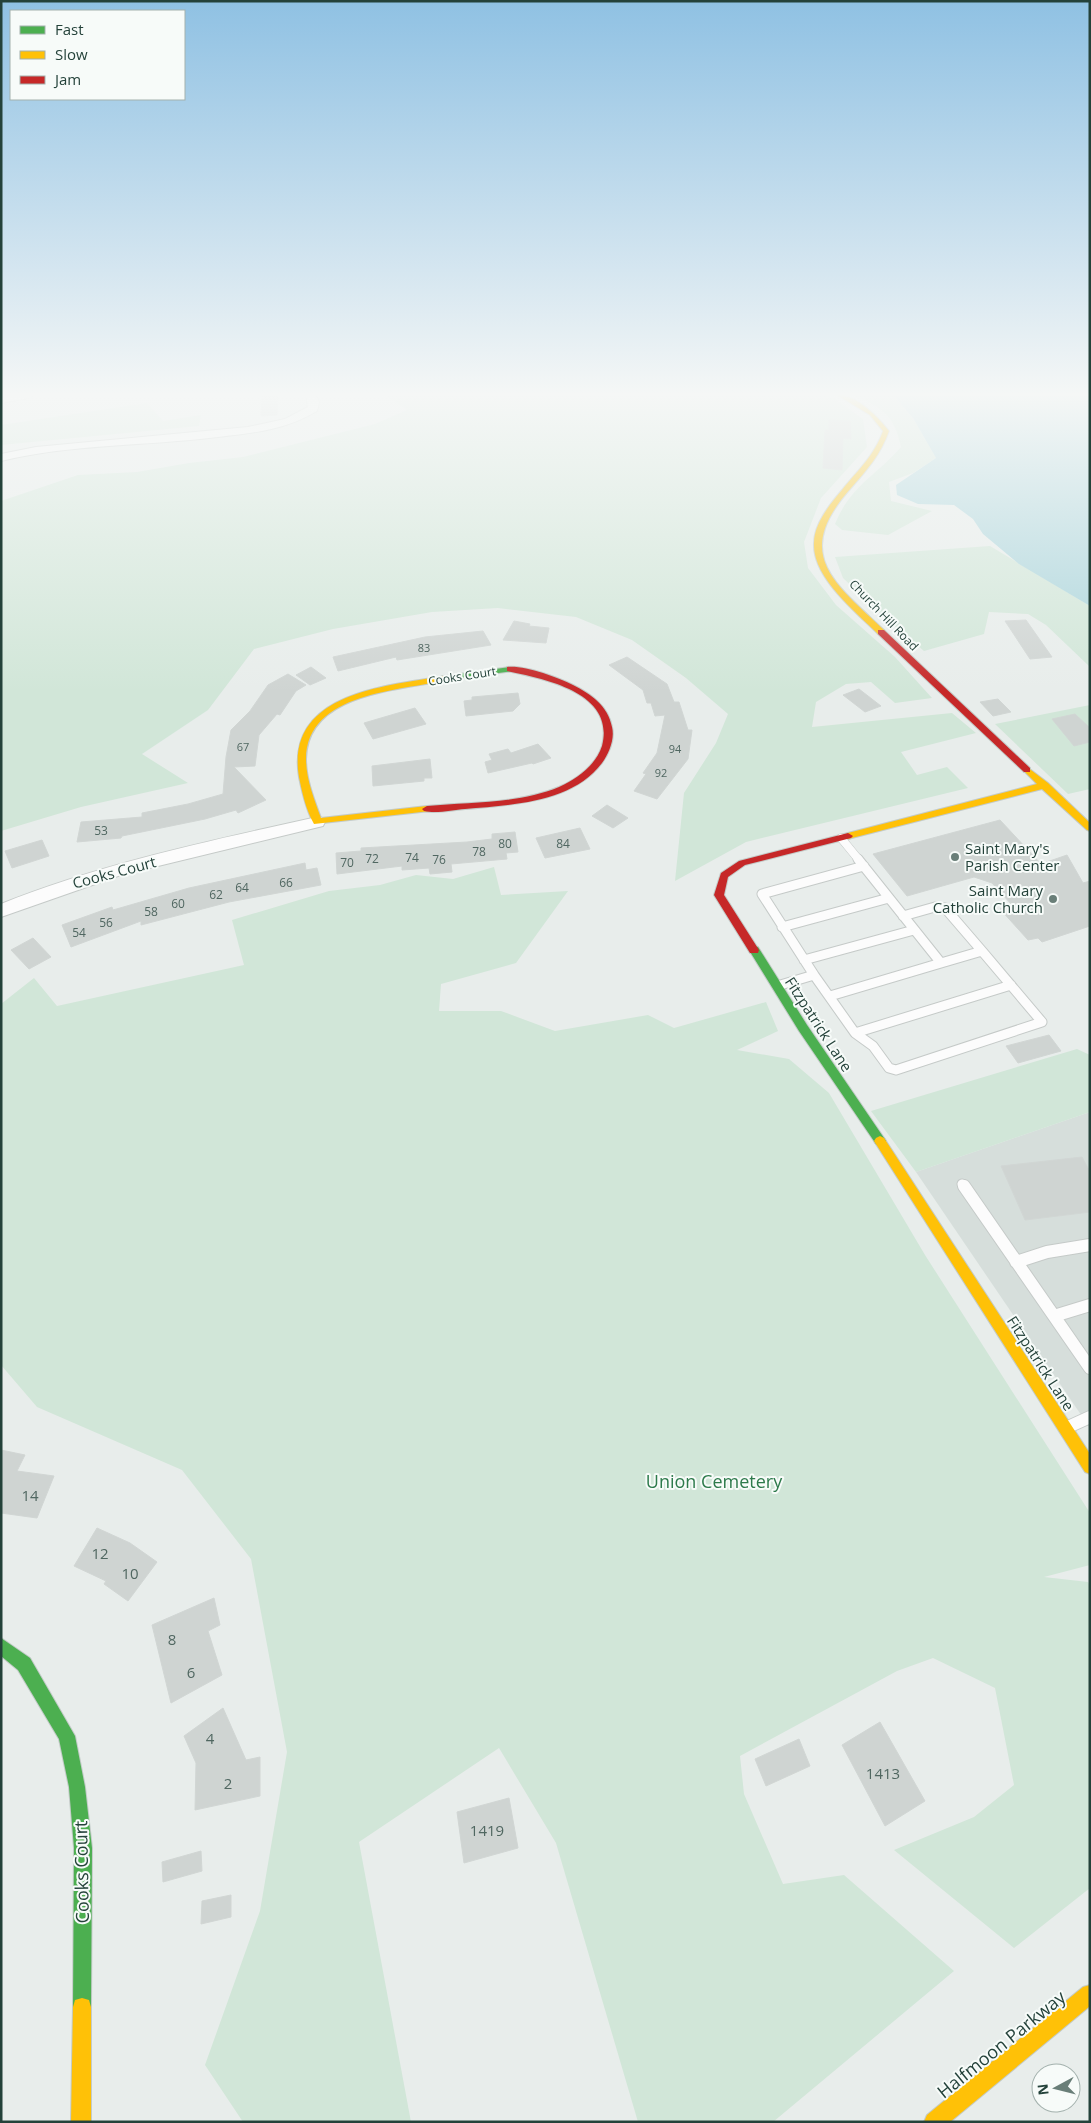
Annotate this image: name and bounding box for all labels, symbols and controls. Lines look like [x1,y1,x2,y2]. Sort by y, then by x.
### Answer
legend [10,10,185,100]
text: Fast [55,19,84,39]
text: Slow [55,44,88,64]
text: Jam [53,69,81,89]
street label: Church Hill Road [846,576,922,654]
house number: 83 [418,640,430,655]
street label: Cooks Court [427,662,497,690]
house number: 67 [237,739,249,754]
house number: 94 [669,741,682,756]
house number: 92 [655,765,667,780]
house number: 53 [94,822,108,839]
house number: 80 [498,835,512,852]
house number: 84 [556,835,570,852]
place label: Saint Mary's Parish Center [965,838,1060,875]
house number: 78 [472,843,486,860]
house number: 74 [405,849,419,866]
house number: 72 [365,850,379,867]
street label: Cooks Court [70,851,158,893]
house number: 76 [432,851,446,868]
marker: Saint Mary's Parish Center [949,851,961,863]
house number: 70 [340,854,354,871]
house number: 66 [279,874,293,891]
house number: 64 [235,879,249,896]
place label: Saint Mary Catholic Church [933,880,1043,917]
house number: 62 [209,886,223,903]
marker: Saint Mary Catholic Church [1047,893,1059,905]
house number: 60 [171,895,185,912]
house number: 58 [144,903,158,920]
house number: 56 [99,914,113,931]
house number: 54 [72,924,86,941]
street label: Fitzpatrick Lane [781,973,857,1075]
street label: Fitzpatrick Lane [1003,1312,1079,1414]
park label: Union Cemetery [646,1469,783,1493]
house number: 14 [21,1485,39,1505]
house number: 12 [91,1543,109,1563]
house number: 10 [121,1563,139,1583]
house number: 8 [168,1629,176,1649]
house number: 6 [187,1662,195,1682]
house number: 4 [206,1728,215,1748]
house number: 1413 [866,1763,900,1783]
house number: 2 [224,1773,232,1793]
street label: Cooks Court [68,1820,94,1924]
house number: 1419 [470,1820,504,1840]
street label: Halfmoon Parkway [932,1984,1071,2103]
north arrow [1031,2063,1081,2113]
text: N [1032,2083,1053,2096]

